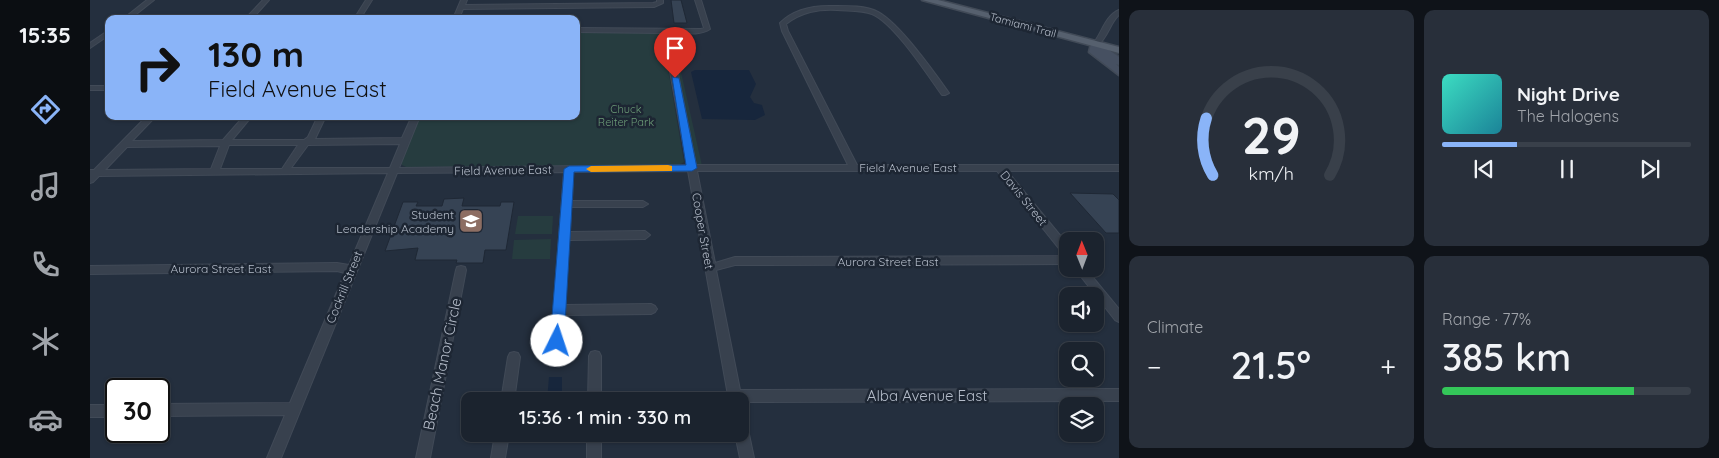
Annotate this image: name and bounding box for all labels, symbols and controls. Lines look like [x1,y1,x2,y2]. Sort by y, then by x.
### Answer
street label: Tamiami Trail [988,9,1058,41]
text: 15:35 [19,21,71,49]
pin [654,27,696,78]
text: 130 m [208,32,304,76]
icon: arrive [661,34,689,62]
icon: right [125,35,190,100]
text: Field Avenue East [208,75,387,103]
text: Night Drive [1517,82,1620,106]
icon: directions [28,92,63,127]
park label: Chuck Reiter Park [598,102,654,129]
text: 29 [1242,102,1301,167]
text: The Halogens [1517,106,1619,126]
icon: previous [1470,155,1498,183]
icon: pause [1553,155,1581,183]
icon: next [1636,155,1664,183]
street label: Field Avenue East [859,160,957,175]
street label: Field Avenue East [454,162,552,178]
text: km/h [1249,162,1294,184]
street label: Davis Street [997,167,1051,229]
icon: music [28,169,63,204]
street label: Cooper Street [689,192,717,270]
place label: Student Leadership Academy [336,207,454,236]
school or university icon: Student Leadership Academy [458,208,484,234]
north arrow [1059,232,1104,278]
map controls [1059,232,1104,442]
icon: phone [28,247,63,282]
street label: Cockrill Street [323,249,365,325]
street label: Aurora Street East [838,254,938,269]
street label: Aurora Street East [171,261,271,276]
button: sound [1059,287,1104,332]
street label: Beach Manor Circle [419,296,465,432]
text: Range · 77% [1442,309,1531,329]
position arrow [530,314,582,366]
text: Climate [1147,317,1203,337]
icon: climate [28,324,63,359]
text: 385 km [1442,333,1571,381]
text: 21.5° [1231,341,1311,389]
button: search [1059,342,1104,387]
text: − [1147,349,1162,384]
text: + [1380,349,1396,384]
speed limit sign: 30 [105,378,170,443]
street label: Alba Avenue East [867,386,987,405]
button: layers [1059,397,1104,442]
icon: car [28,402,63,437]
text: 15:36 · 1 min · 330 m [519,405,691,429]

